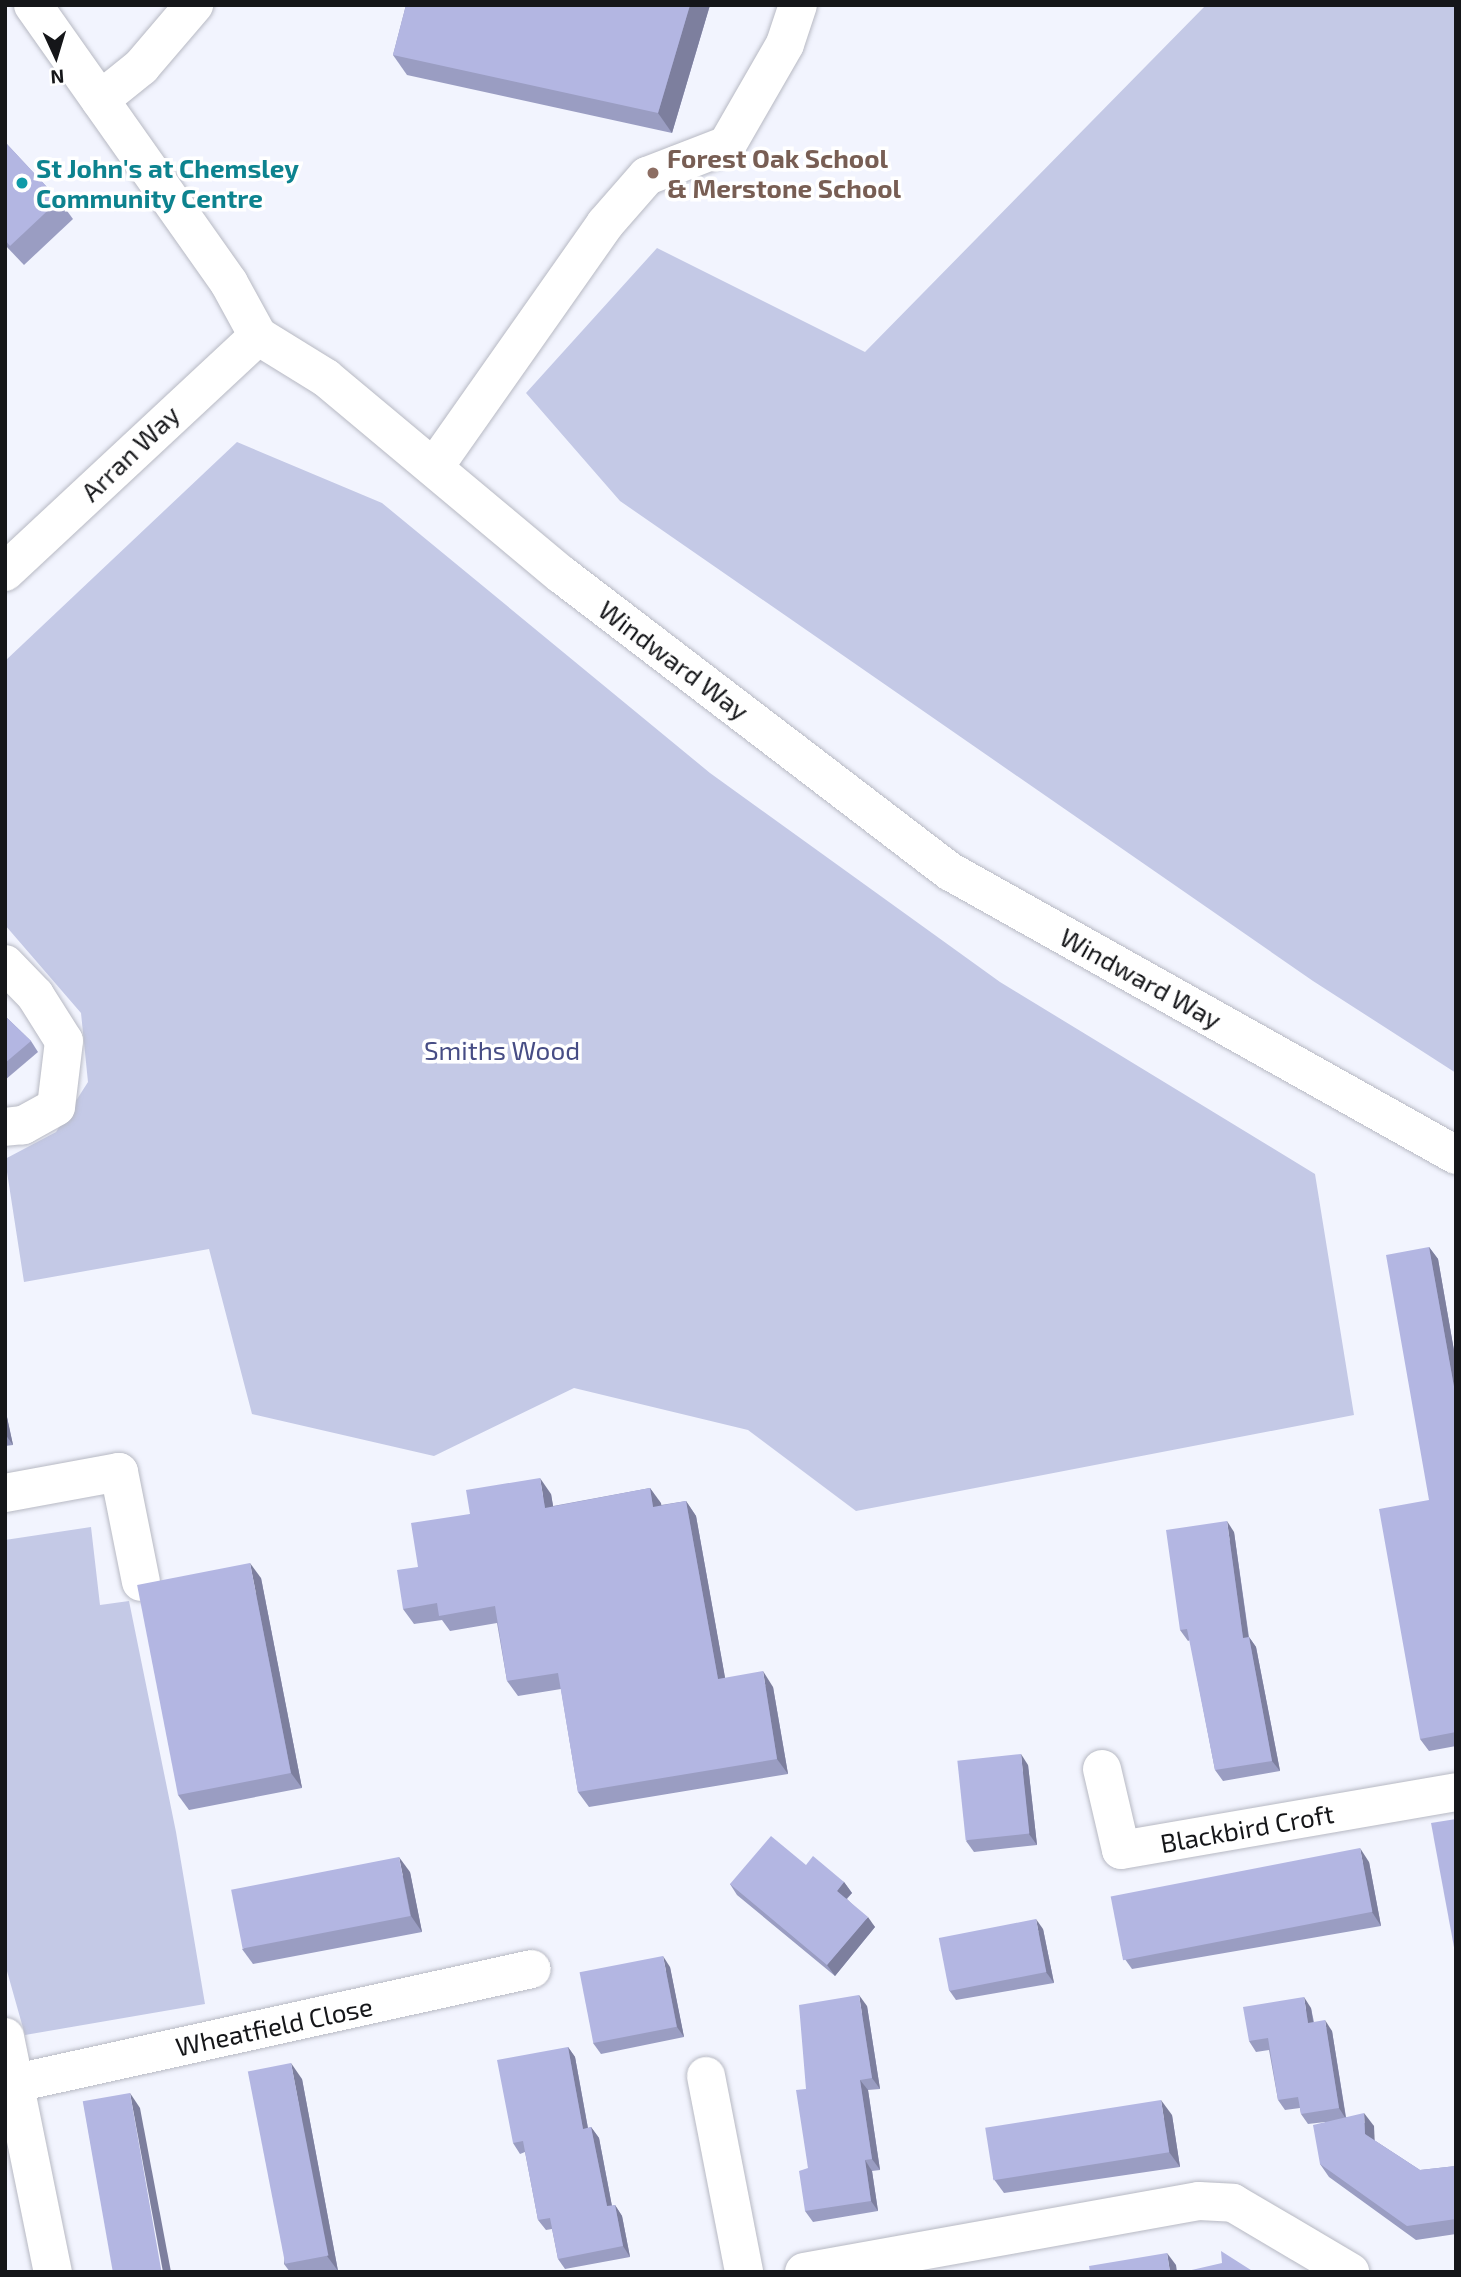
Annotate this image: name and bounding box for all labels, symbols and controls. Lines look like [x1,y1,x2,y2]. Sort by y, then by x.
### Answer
north arrow [21,21,91,91]
text: N [50,65,65,89]
place label: Forest Oak School & Merstone School [667,142,901,204]
place label: St John's at Chemsley Community Centre [36,152,300,214]
marker: Forest Oak School & Merstone School [645,165,661,181]
marker: St John's at Chemsley Community Centre [14,175,30,191]
street label: Arran Way [74,399,186,507]
street label: Windward Way [593,593,755,727]
street label: Windward Way [1055,921,1227,1035]
park label: Smiths Wood [424,1034,580,1066]
street label: Blackbird Croft [1158,1797,1336,1859]
street label: Wheatfield Close [173,1990,375,2062]

